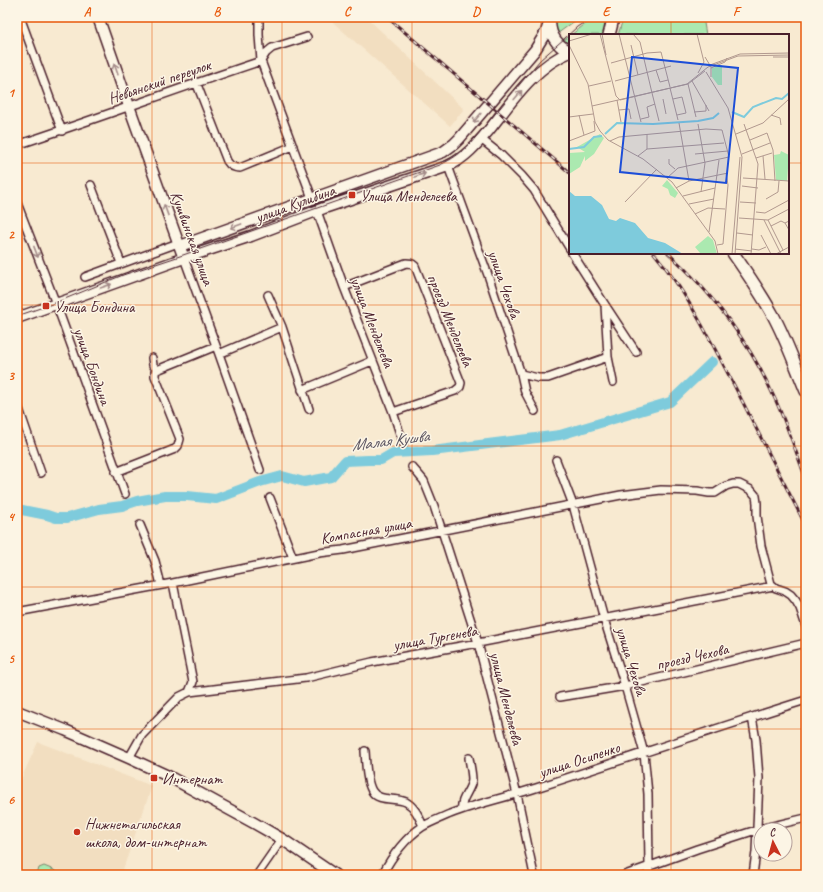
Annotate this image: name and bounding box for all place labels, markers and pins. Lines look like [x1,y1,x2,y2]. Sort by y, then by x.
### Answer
place label: Улица Менделеева [360,186,458,206]
marker: Улица Менделеева [347,190,357,200]
place label: Улица Бондина [54,297,136,317]
marker: Улица Бондина [41,301,51,311]
place label: Интернат [162,769,224,789]
marker: Интернат [149,773,159,783]
place label: Нижнетагильская школа, дом-интернат [85,814,208,852]
marker: Нижнетагильская школа, дом-интернат [72,827,82,837]

